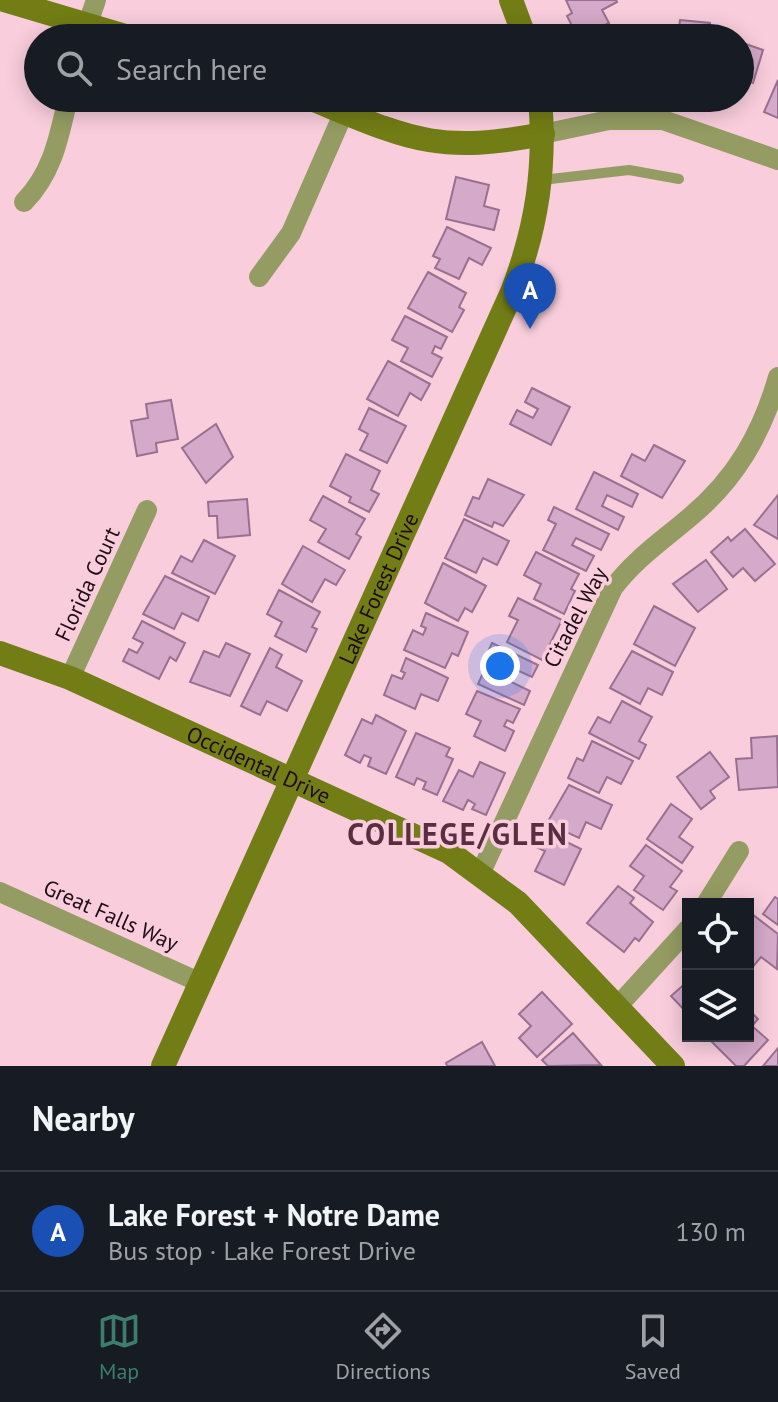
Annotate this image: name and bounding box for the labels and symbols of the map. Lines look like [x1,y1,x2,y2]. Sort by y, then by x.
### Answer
pin: A [504,263,556,329]
street label: Lake Forest Drive [332,508,425,668]
street label: Florida Court [48,522,126,645]
street label: Citadel Way [537,561,614,672]
your location [480,646,520,686]
street label: Occidental Drive [182,719,335,810]
district label: COLLEGE/GLEN [347,814,569,853]
street label: Great Falls Way [39,873,183,958]

